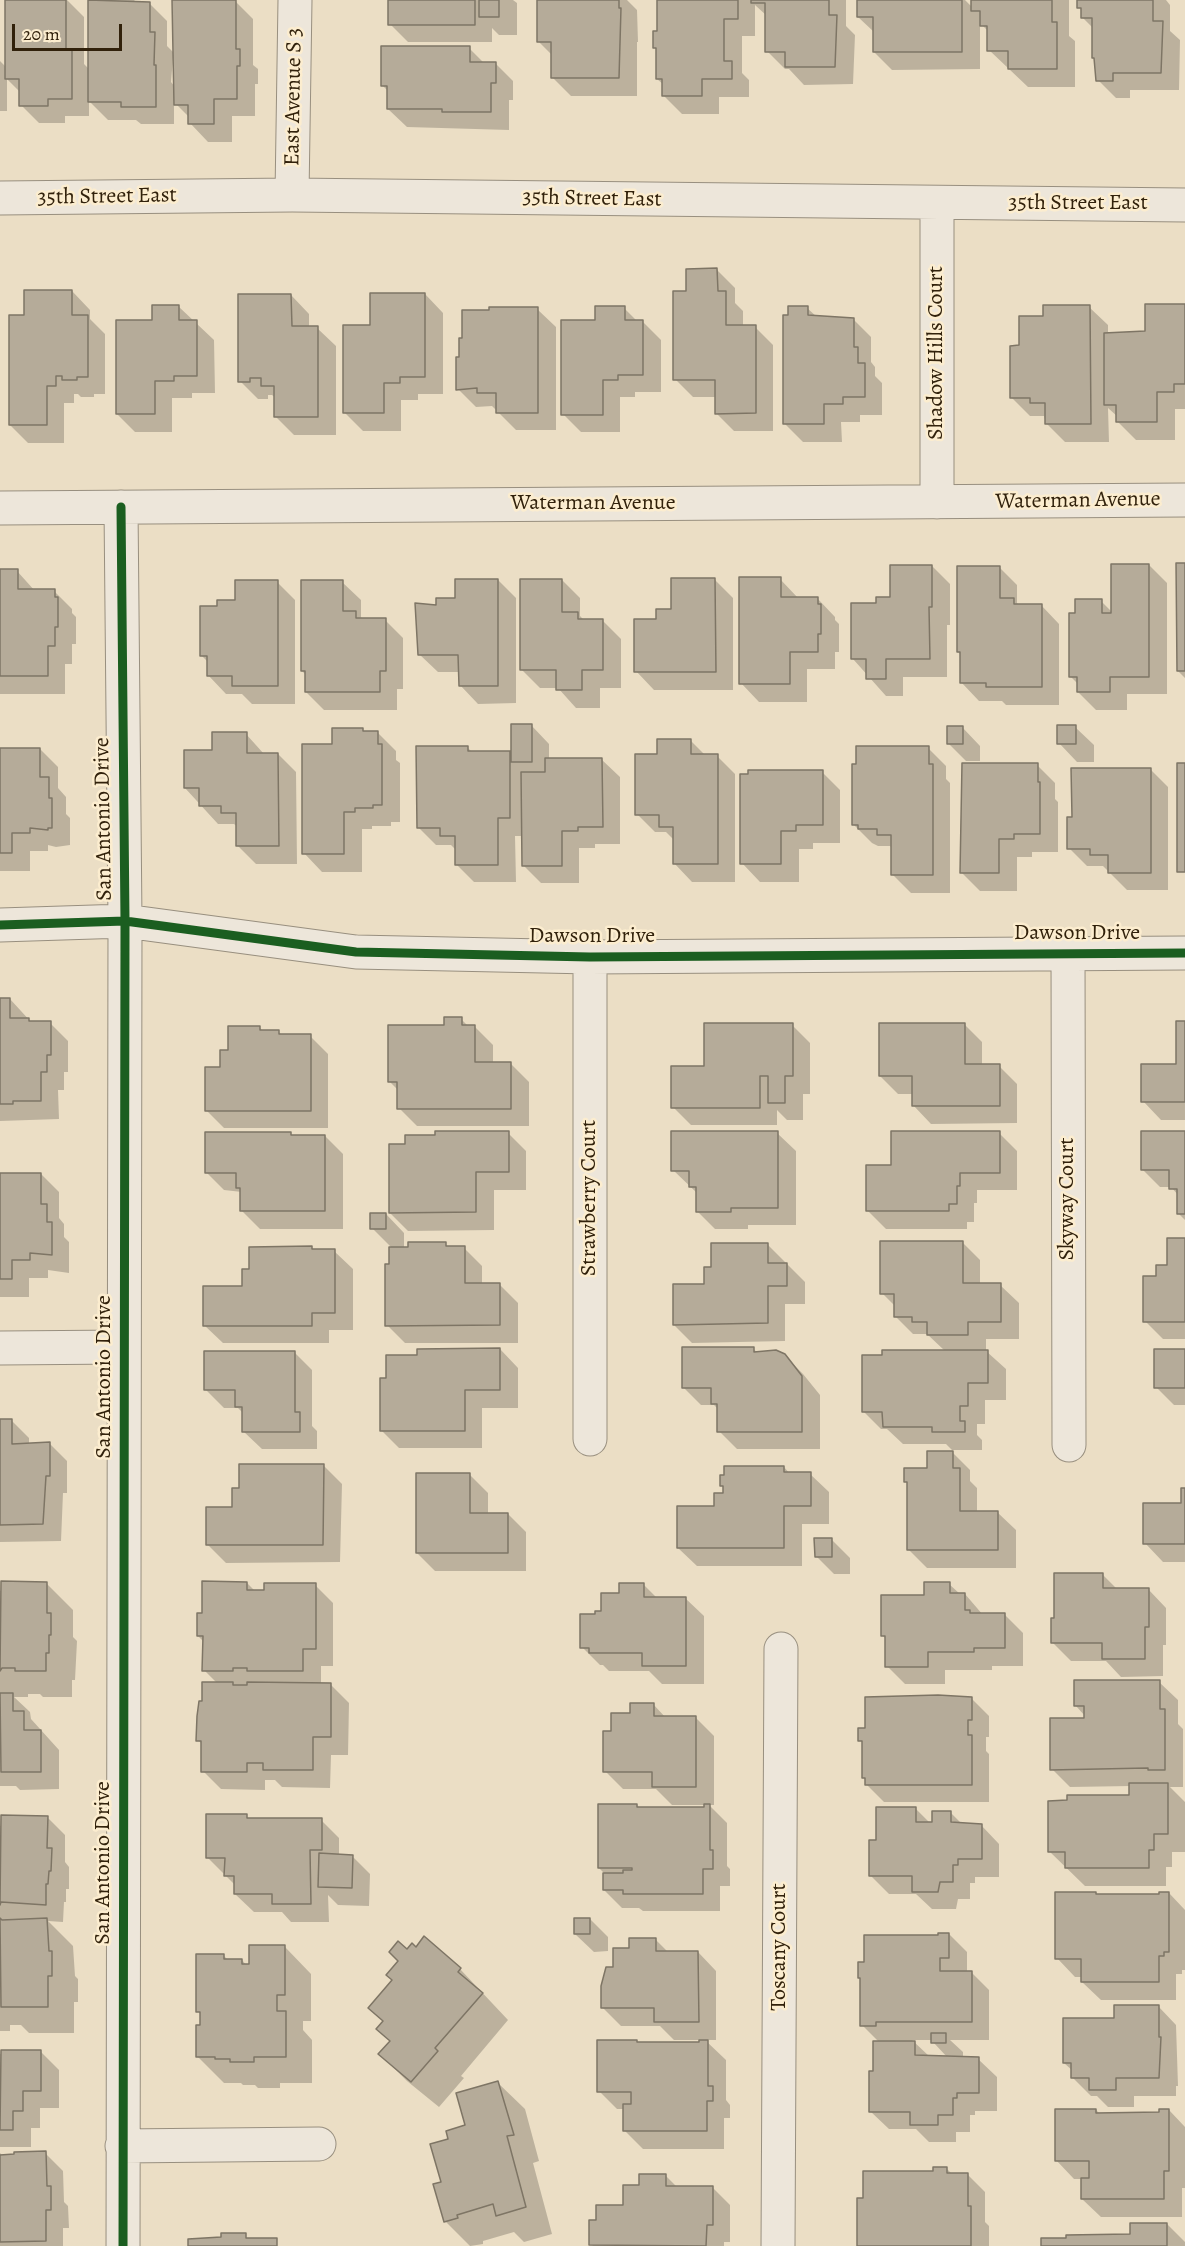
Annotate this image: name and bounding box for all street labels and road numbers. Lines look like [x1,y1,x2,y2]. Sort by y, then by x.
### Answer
street label: East Avenue S 3 [280,28,308,166]
street label: 35th Street East [37,183,177,211]
street label: 35th Street East [522,185,662,213]
street label: 35th Street East [1008,191,1148,217]
street label: Shadow Hills Court [924,266,950,440]
street label: Waterman Avenue [995,486,1161,516]
street label: Waterman Avenue [510,491,676,517]
street label: San Antonio Drive [89,737,119,901]
street label: Dawson Drive [1014,921,1140,947]
street label: Dawson Drive [529,924,655,950]
street label: Strawberry Court [577,1120,603,1276]
street label: Skyway Court [1055,1137,1081,1261]
street label: San Antonio Drive [92,1295,118,1459]
street label: San Antonio Drive [91,1781,117,1945]
street label: Toscany Court [767,1883,793,2011]

